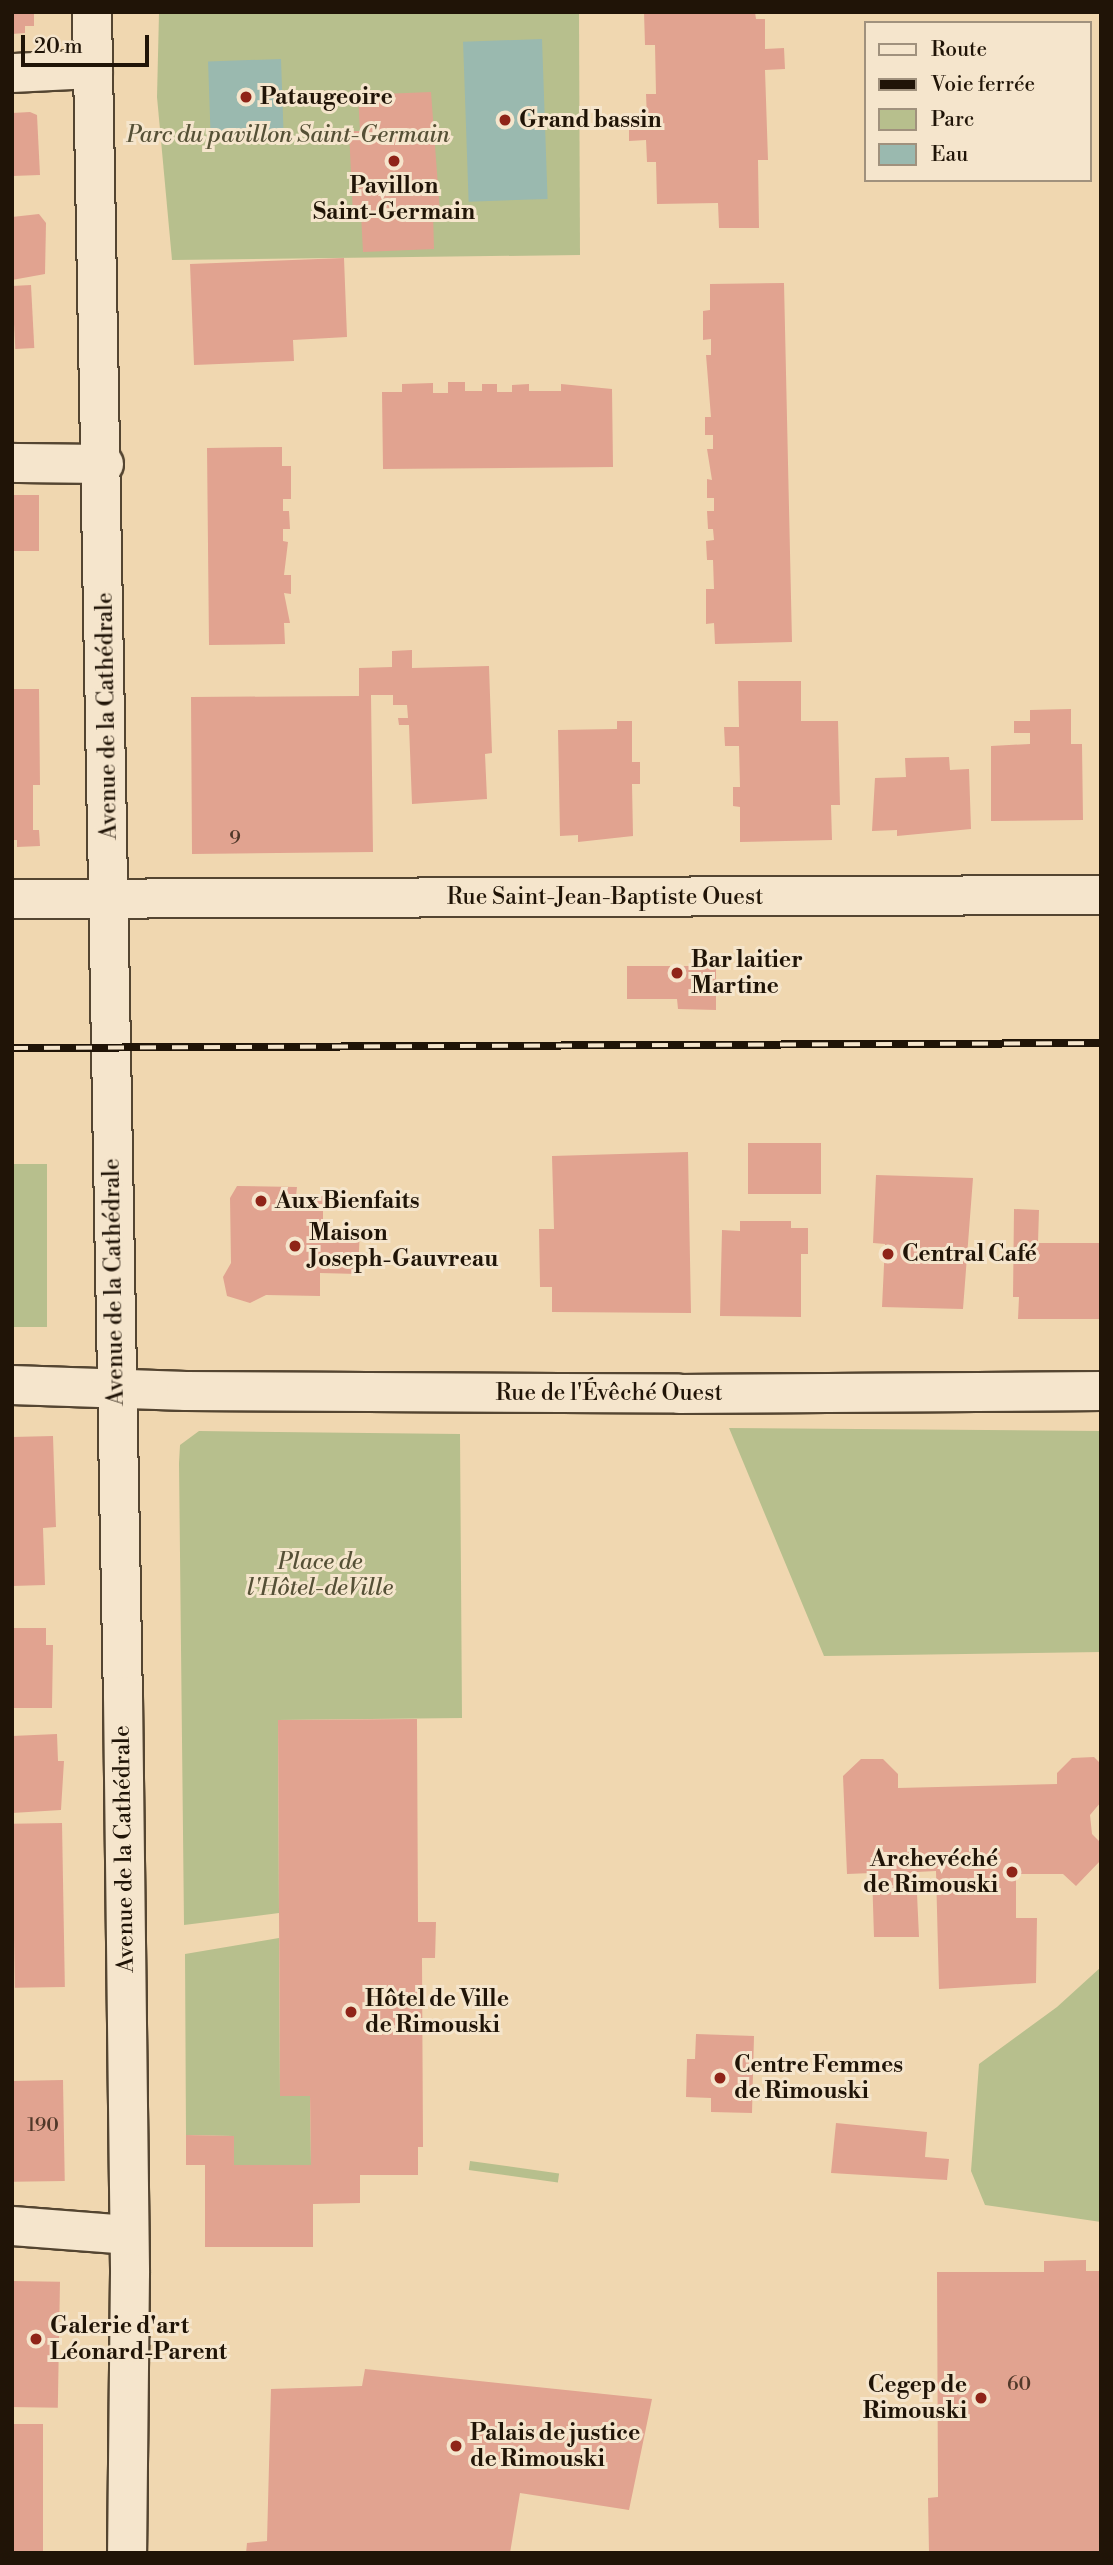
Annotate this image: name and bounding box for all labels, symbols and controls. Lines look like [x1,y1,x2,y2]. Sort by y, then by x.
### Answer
scale bar [24,21,152,65]
legend [864,21,1092,182]
text: 20 m [34,34,83,60]
text: Route [931,37,987,63]
text: Voie ferrée [931,72,1035,98]
place label: Pataugeoire [260,83,393,111]
marker: Pataugeoire [238,89,254,105]
place label: Grand bassin [519,106,662,134]
text: Parc [931,107,974,133]
marker: Grand bassin [497,112,513,128]
park label: Parc du pavillon Saint-Germain [126,121,450,149]
text: Eau [931,142,968,168]
marker: Pavillon Saint-Germain [386,153,402,169]
place label: Pavillon Saint-Germain [313,172,475,226]
street label: Avenue de la Cathédrale [91,592,123,840]
house number: 9 [229,828,241,850]
street label: Rue Saint-Jean-Baptiste Ouest [447,883,763,911]
place label: Bar laitier Martine [691,946,803,1000]
marker: Bar laitier Martine [669,965,685,981]
street label: Avenue de la Cathédrale [98,1158,130,1406]
place label: Aux Bienfaits [275,1187,420,1215]
marker: Aux Bienfaits [253,1193,269,1209]
place label: Maison Joseph-Gauvreau [309,1219,498,1273]
marker: Maison Joseph-Gauvreau [287,1238,303,1254]
place label: Central Café [902,1240,1037,1268]
marker: Central Café [880,1246,896,1262]
street label: Rue de l'Évêché Ouest [495,1379,723,1407]
park label: Place de l'Hôtel-deVille [247,1548,393,1602]
street label: Avenue de la Cathédrale [108,1725,140,1973]
place label: Archevéché de Rimouski [863,1845,998,1899]
marker: Archevéché de Rimouski [1004,1864,1020,1880]
place label: Hôtel de Ville de Rimouski [365,1985,509,2039]
marker: Hôtel de Ville de Rimouski [343,2004,359,2020]
place label: Centre Femmes de Rimouski [734,2051,903,2105]
marker: Centre Femmes de Rimouski [712,2070,728,2086]
house number: 190 [27,2115,59,2137]
place label: Galerie d'art Léonard-Parent [50,2312,227,2366]
marker: Galerie d'art Léonard-Parent [28,2331,44,2347]
place label: Cegep de Rimouski [863,2371,967,2425]
house number: 60 [1007,2374,1031,2396]
marker: Cegep de Rimouski [973,2390,989,2406]
place label: Palais de justice de Rimouski [470,2419,640,2473]
marker: Palais de justice de Rimouski [448,2438,464,2454]

